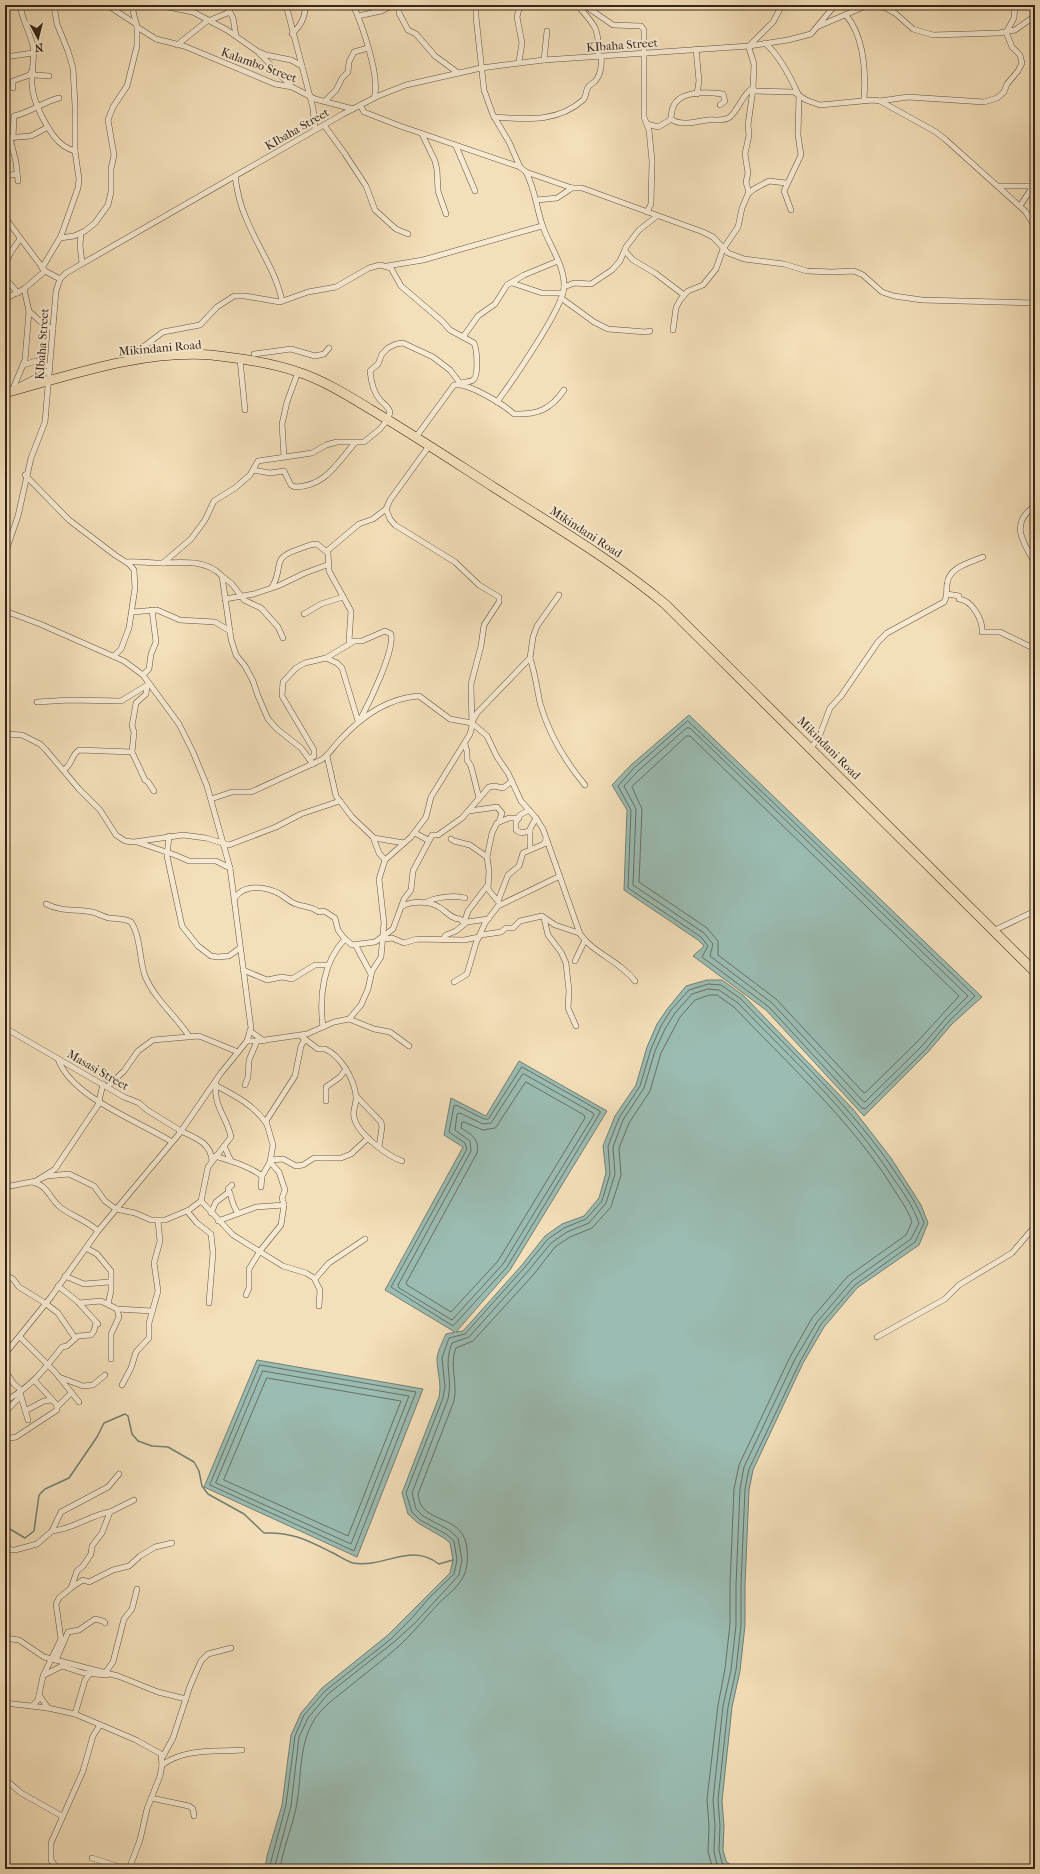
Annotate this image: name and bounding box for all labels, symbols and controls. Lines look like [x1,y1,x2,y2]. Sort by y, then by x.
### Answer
north arrow [18,18,58,58]
street label: KIbaha Street [586,35,659,54]
text: N [34,40,44,54]
street label: Kalambo Street [219,45,300,85]
street label: KIbaha Street [262,105,332,153]
street label: KIbaha Street [33,307,52,380]
street label: Mikindani Road [118,337,202,359]
street label: Mikindani Road [547,504,625,561]
street label: Mikindani Road [795,714,864,783]
street label: Masasi Street [65,1047,132,1094]

